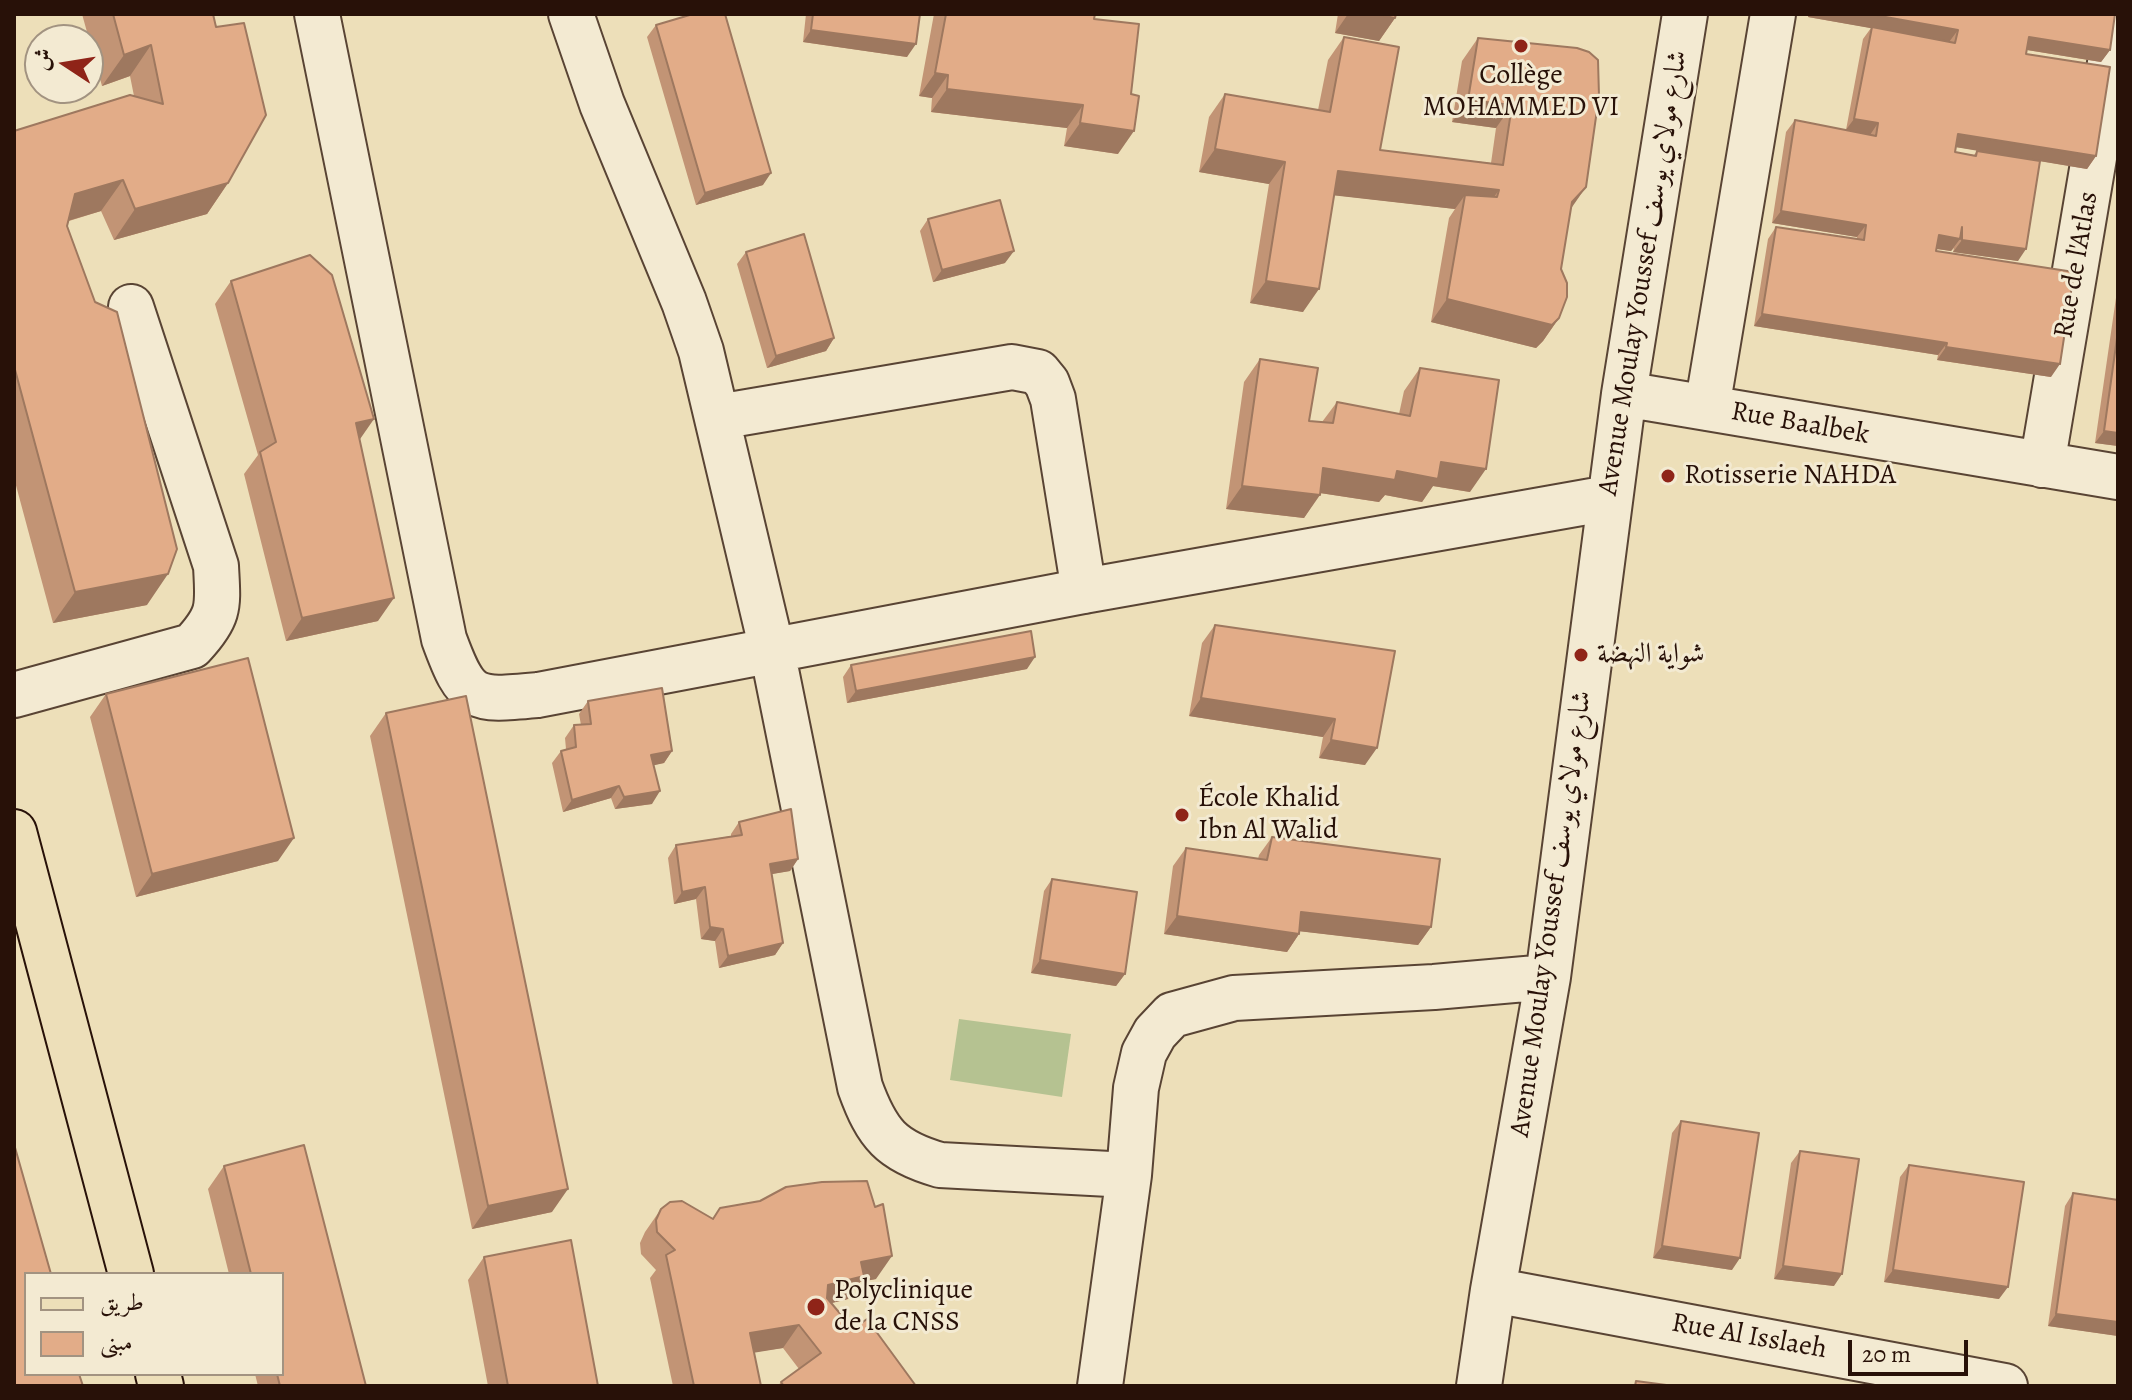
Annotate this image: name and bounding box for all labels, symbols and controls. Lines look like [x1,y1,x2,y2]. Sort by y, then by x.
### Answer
north arrow [24,24,104,104]
marker: Collège MOHAMMED VI [1512,37,1530,55]
text: ش [26,46,59,73]
street label: Avenue Moulay Youssef شارع مولاي يوسف [1592,48,1696,498]
place label: Collège MOHAMMED VI [1423,59,1619,125]
street label: Rue de l'Atlas [2048,189,2106,341]
street label: Rue Baalbek [1728,395,1872,453]
place label: Rotisserie NAHDA [1684,459,1896,493]
marker: Rotisserie NAHDA [1659,467,1677,485]
place label: شواية النهضة [1597,638,1705,672]
marker: شواية النهضة [1572,646,1590,664]
street label: Avenue Moulay Youssef شارع مولاي يوسف [1504,689,1600,1139]
place label: École Khalid Ibn Al Walid [1198,782,1340,848]
marker: École Khalid Ibn Al Walid [1173,806,1191,824]
legend [24,1272,284,1376]
place label: Polyclinique de la CNSS [834,1274,973,1340]
text: طريق [100,1286,144,1318]
marker: Polyclinique de la CNSS [805,1296,827,1318]
street label: Rue Al Isslaeh [1669,1307,1829,1367]
scale bar [1852,1324,1972,1374]
text: مبنى [100,1326,133,1358]
text: 20 m [1862,1338,1911,1370]

